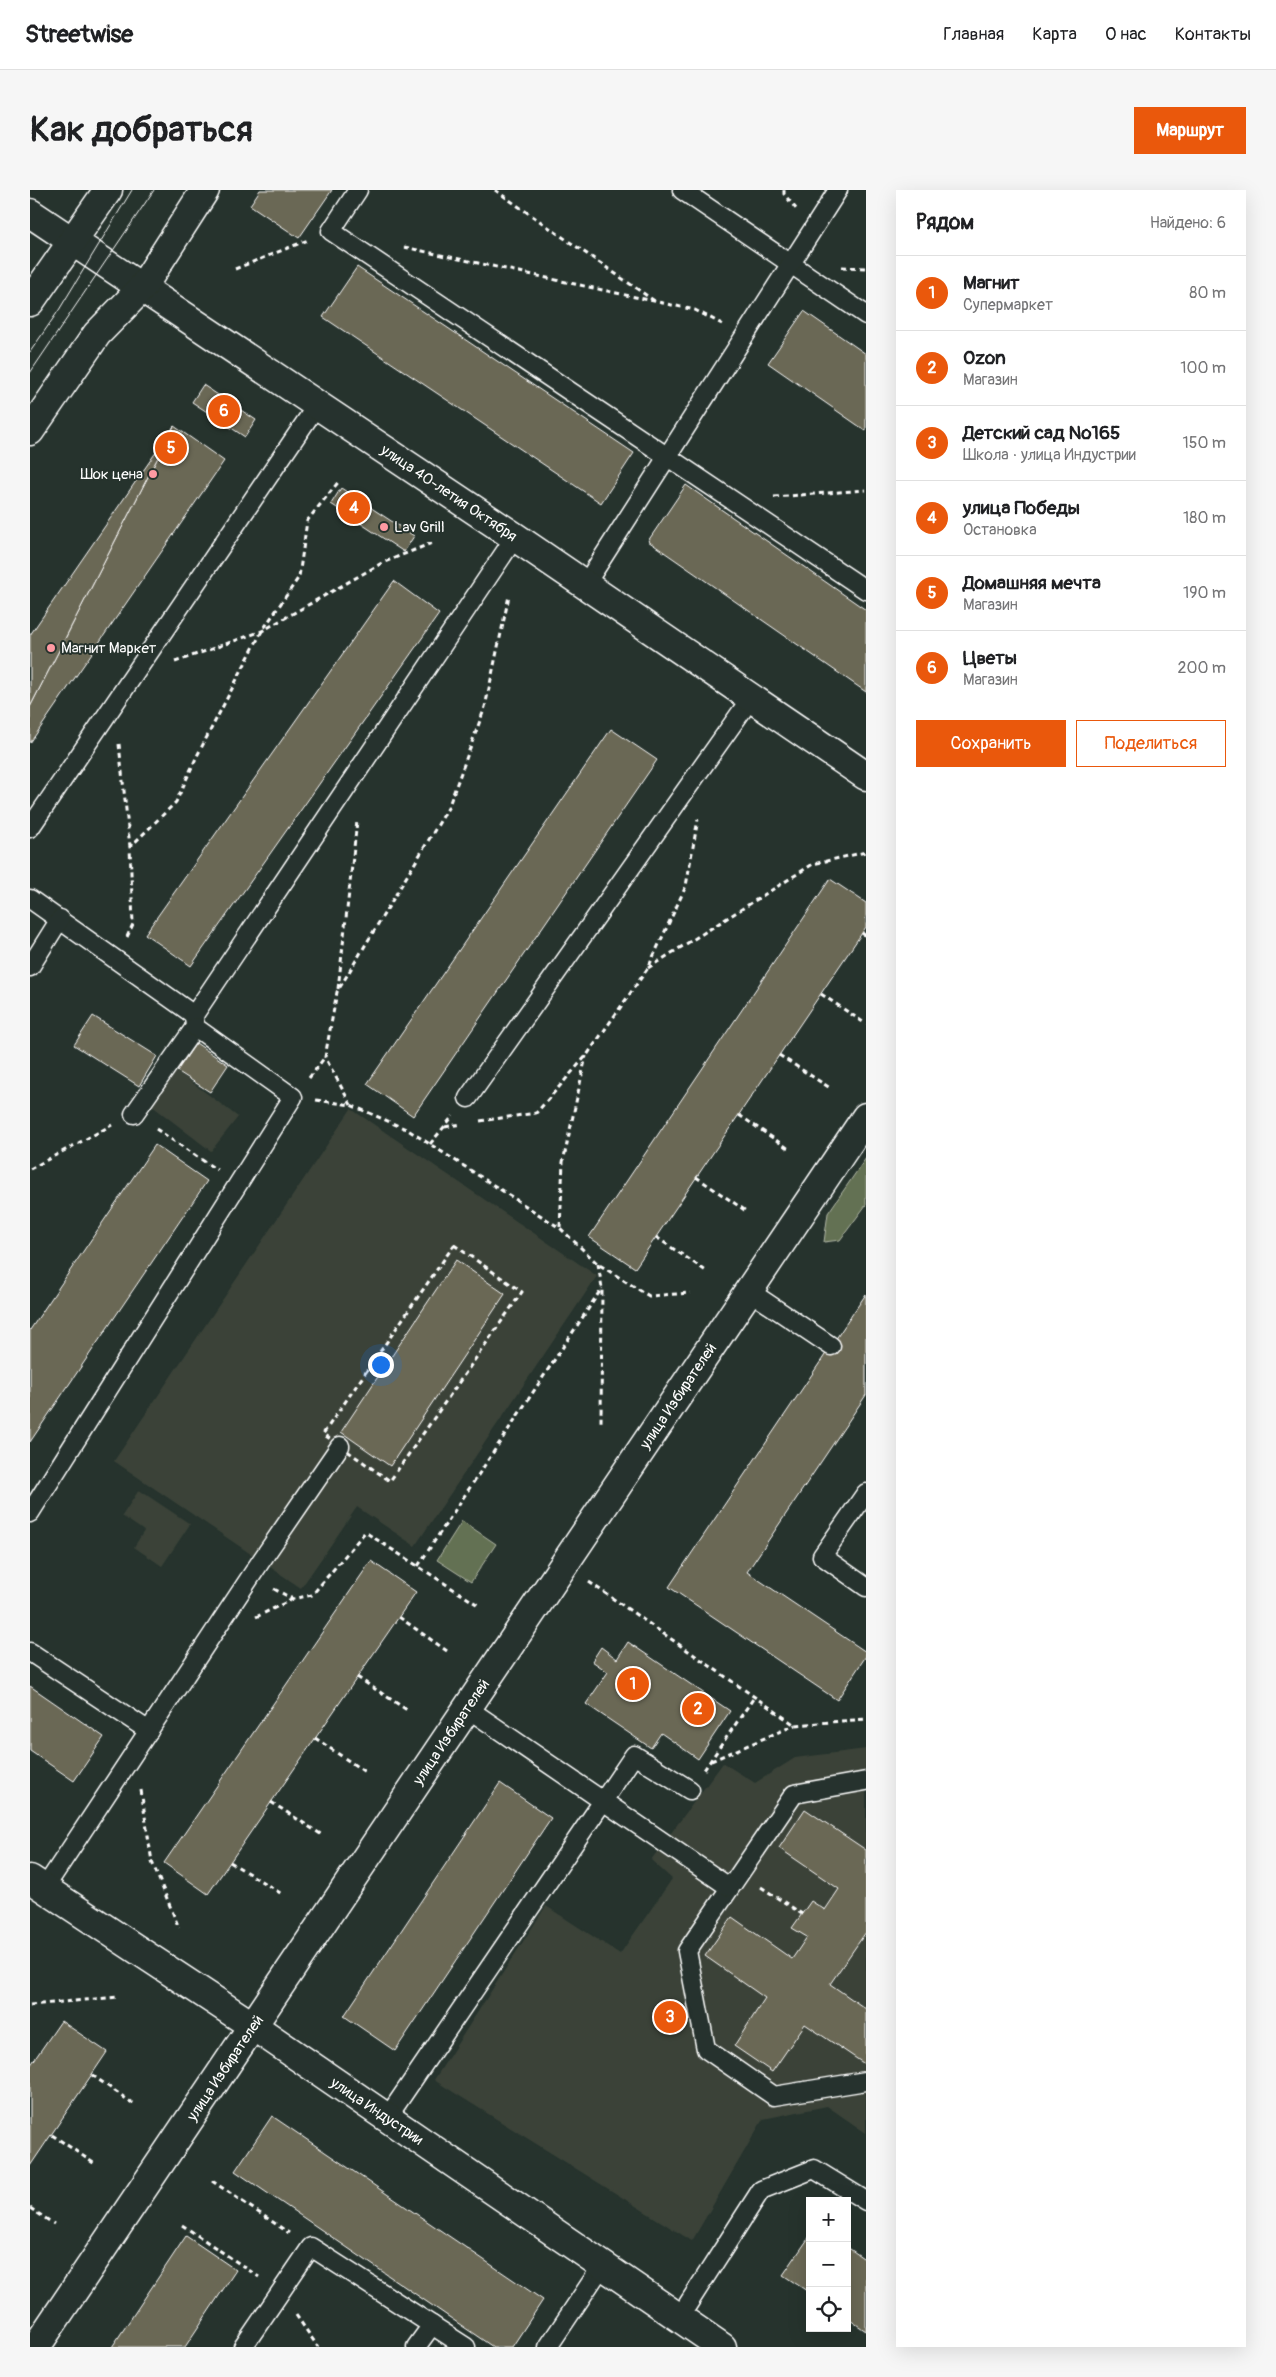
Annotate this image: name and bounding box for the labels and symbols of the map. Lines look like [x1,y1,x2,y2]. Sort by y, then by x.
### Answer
pin: 6 [208,392,240,430]
pin: 5 [155,429,187,467]
street label: улица 40-летия Октября [376,440,520,546]
place label: Шок цена [80,465,143,484]
marker: Шок цена [147,468,159,480]
pin: 4 [338,489,370,527]
place label: Lav Grill [394,518,445,537]
marker: Lav Grill [378,521,390,533]
place label: Магнит Маркет [61,639,157,658]
marker: Магнит Маркет [45,642,57,654]
street label: улица Избирателей [635,1340,721,1454]
your location [368,1352,394,1378]
pin: 1 [617,1665,649,1703]
street label: улица Избирателей [408,1676,494,1790]
pin: 2 [682,1690,714,1728]
pin: 3 [654,1998,686,2036]
street label: улица Избирателей [182,2012,268,2126]
street label: улица Индустрии [326,2073,427,2150]

